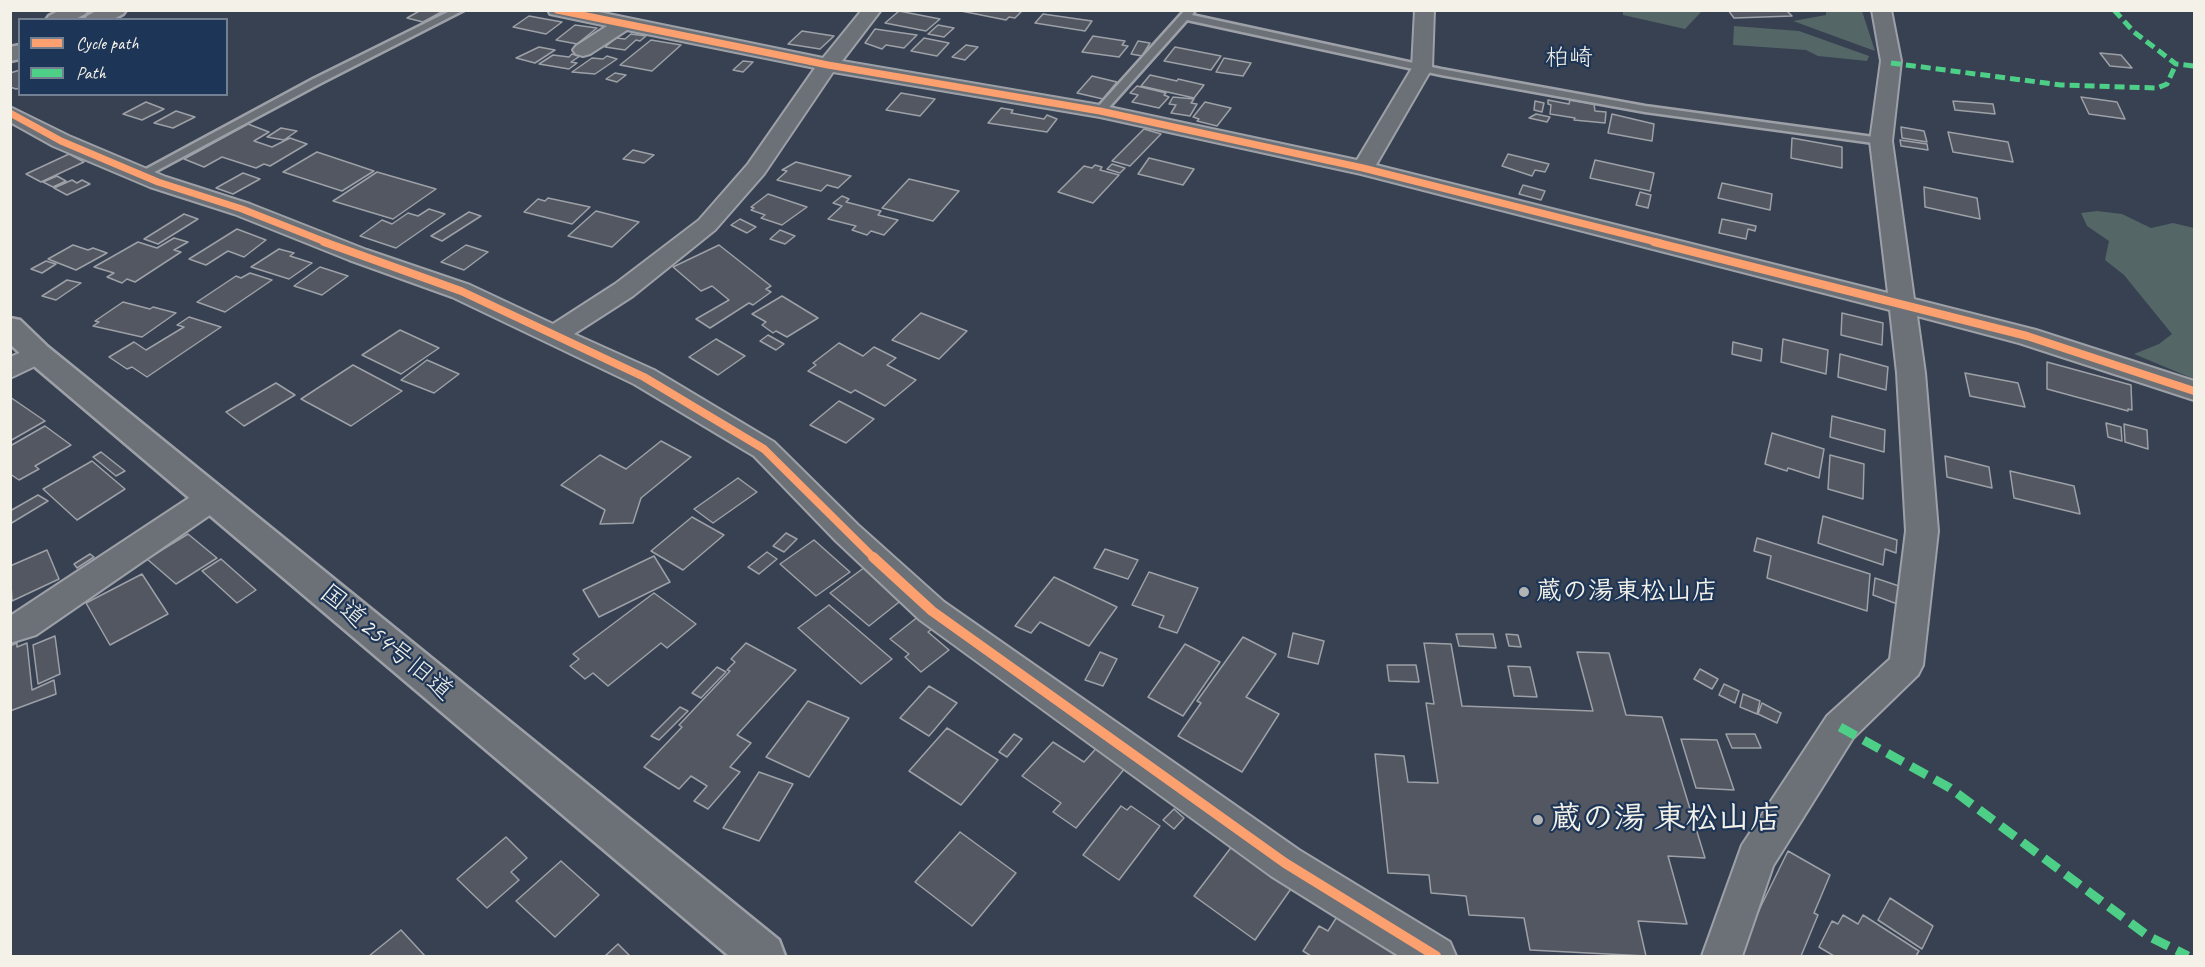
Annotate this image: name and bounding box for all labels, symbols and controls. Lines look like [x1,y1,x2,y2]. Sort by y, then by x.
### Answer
legend [18,18,228,96]
text: Cycle path [76,32,138,54]
district label: 柏崎 [1545,45,1593,73]
text: Path [76,62,106,84]
place label: 蔵の湯東松山店 [1536,576,1718,608]
street label: 国道254号旧道 [313,578,459,708]
marker: 蔵の湯東松山店 [1517,585,1531,599]
place label: 蔵の湯 東松山店 [1550,801,1782,839]
marker: 蔵の湯 東松山店 [1531,813,1545,827]

